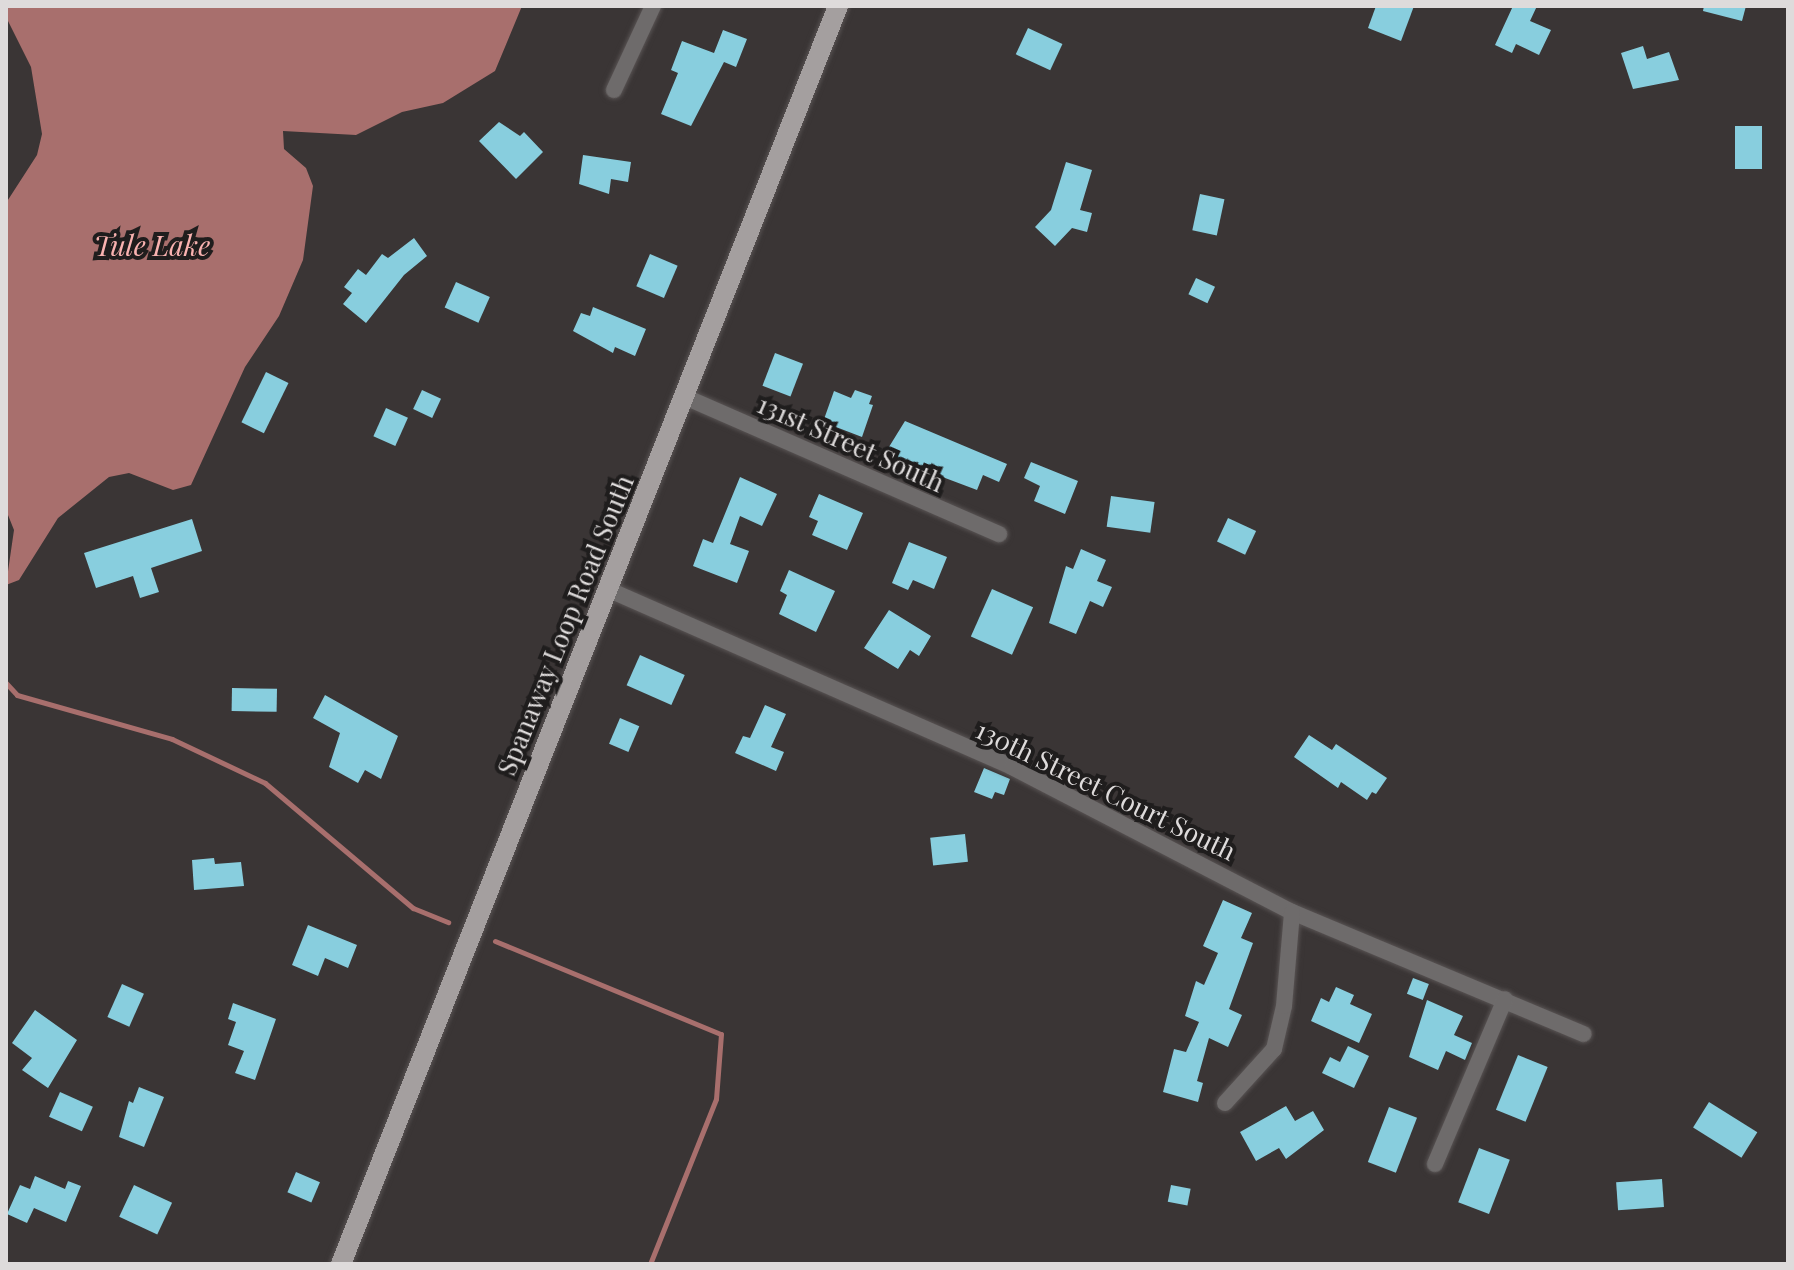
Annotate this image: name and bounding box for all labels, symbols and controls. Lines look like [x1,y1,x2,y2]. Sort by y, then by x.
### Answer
water label: Tule Lake [94,228,210,262]
street label: 131st Street South [752,388,950,498]
street label: Spanaway Loop Road South [490,470,640,780]
street label: 130th Street Court South [971,713,1241,867]

